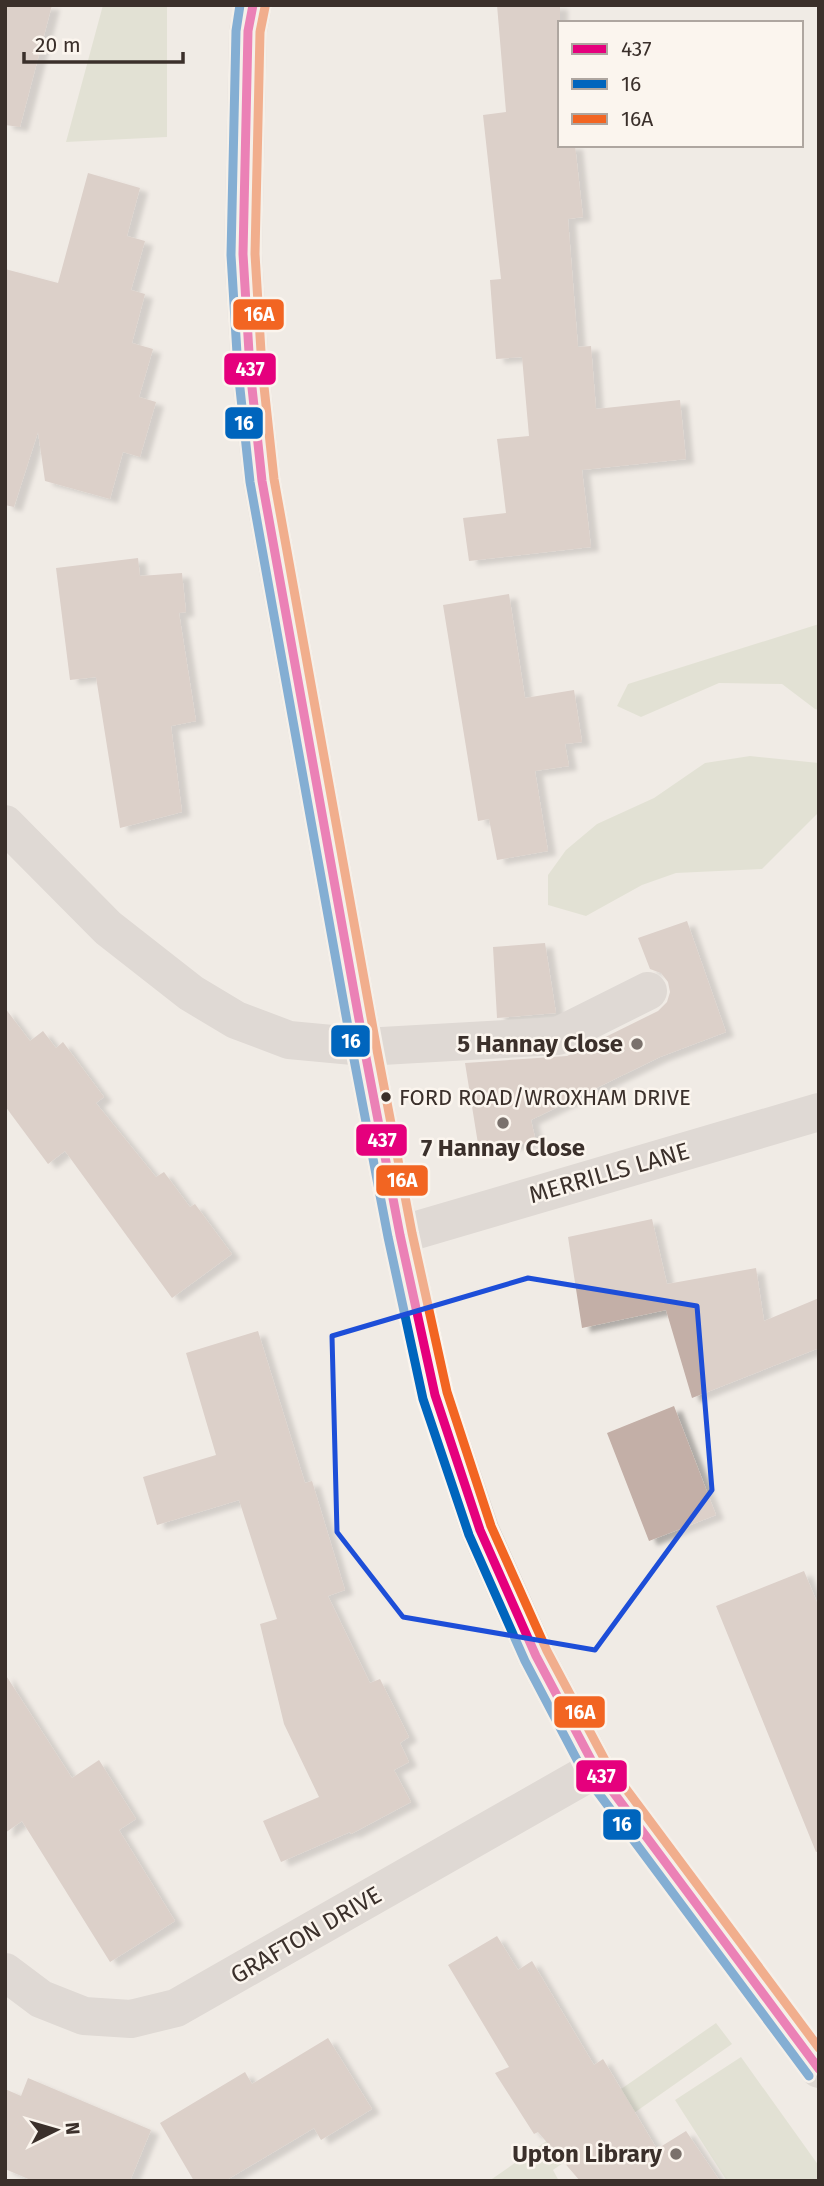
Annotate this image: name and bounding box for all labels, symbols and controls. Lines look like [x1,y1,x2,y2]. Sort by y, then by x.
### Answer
scale bar [24,21,184,65]
legend [558,21,803,147]
text: 20 m [35,32,81,58]
text: 437 [621,36,652,62]
text: 16 [621,71,641,97]
text: 16A [621,106,653,132]
line badge: 16A [232,298,285,331]
text: 16A [244,303,275,326]
line badge: 437 [223,352,277,386]
text: 437 [235,358,265,381]
line badge: 16 [224,406,264,440]
text: 16 [234,412,254,435]
line badge: 16 [330,1024,371,1058]
text: 16 [341,1030,361,1053]
place label: 5 Hannay Close [457,1030,623,1058]
marker: 5 Hannay Close [629,1036,645,1052]
place label: FORD ROAD/WROXHAM DRIVE [399,1084,691,1111]
marker: FORD ROAD/WROXHAM DRIVE [379,1090,393,1104]
marker: 7 Hannay Close [495,1115,511,1131]
line badge: 437 [355,1123,408,1157]
text: 437 [367,1129,397,1152]
place label: 7 Hannay Close [421,1134,585,1162]
street label: MERRILLS LANE [526,1137,692,1209]
line badge: 16A [375,1164,429,1197]
text: 16A [387,1169,418,1192]
line badge: 16A [553,1695,606,1729]
text: 16A [565,1701,596,1724]
line badge: 437 [575,1759,628,1793]
text: 437 [586,1765,616,1788]
line badge: 16 [602,1808,642,1841]
text: 16 [612,1813,632,1836]
street label: GRAFTON DRIVE [226,1881,386,1989]
north arrow [21,2095,91,2165]
text: N [60,2121,84,2136]
place label: Upton Library [512,2140,663,2168]
marker: Upton Library [668,2146,684,2162]

